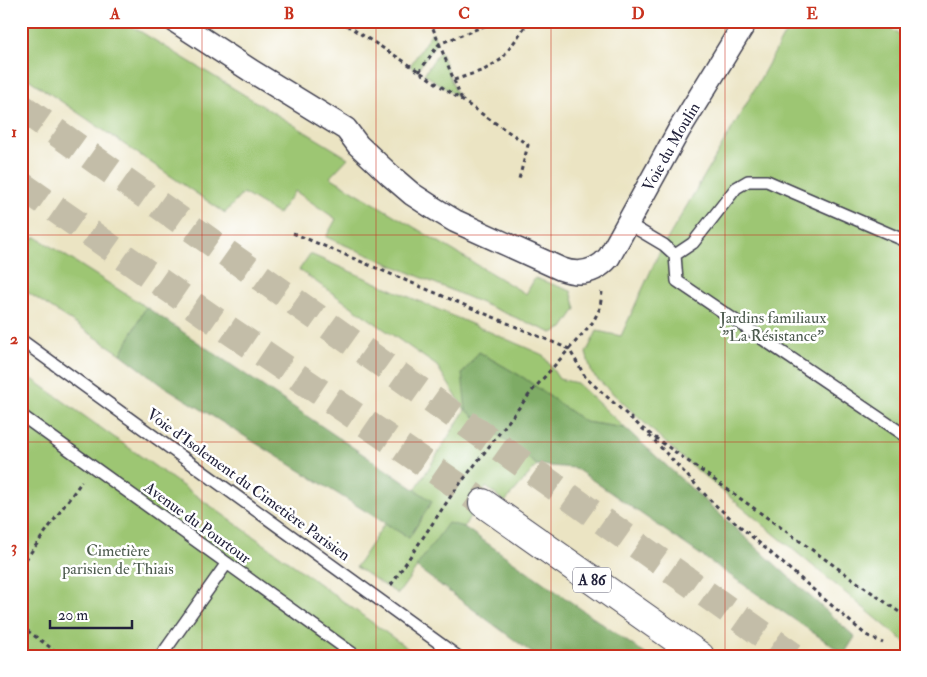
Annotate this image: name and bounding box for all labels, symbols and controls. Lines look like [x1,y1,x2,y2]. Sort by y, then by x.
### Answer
text: A [109,4,121,24]
text: B [284,4,294,24]
text: C [458,4,470,24]
text: D [631,4,645,24]
text: E [806,4,818,24]
street label: Voie du Moulin [638,99,705,195]
text: 1 [11,122,17,142]
park label: Jardins familiaux "La Résistance" [719,308,826,346]
text: 2 [10,329,18,349]
street label: Voie d'Isolement du Cimetière Parisien [143,404,354,565]
street label: Avenue du Pourtour [139,477,255,568]
text: 3 [11,537,17,557]
park label: Cimetière parisien de Thiais [61,541,174,580]
road number: A 86 [573,568,611,592]
scale bar [50,597,132,629]
text: 20 m [58,606,88,625]

